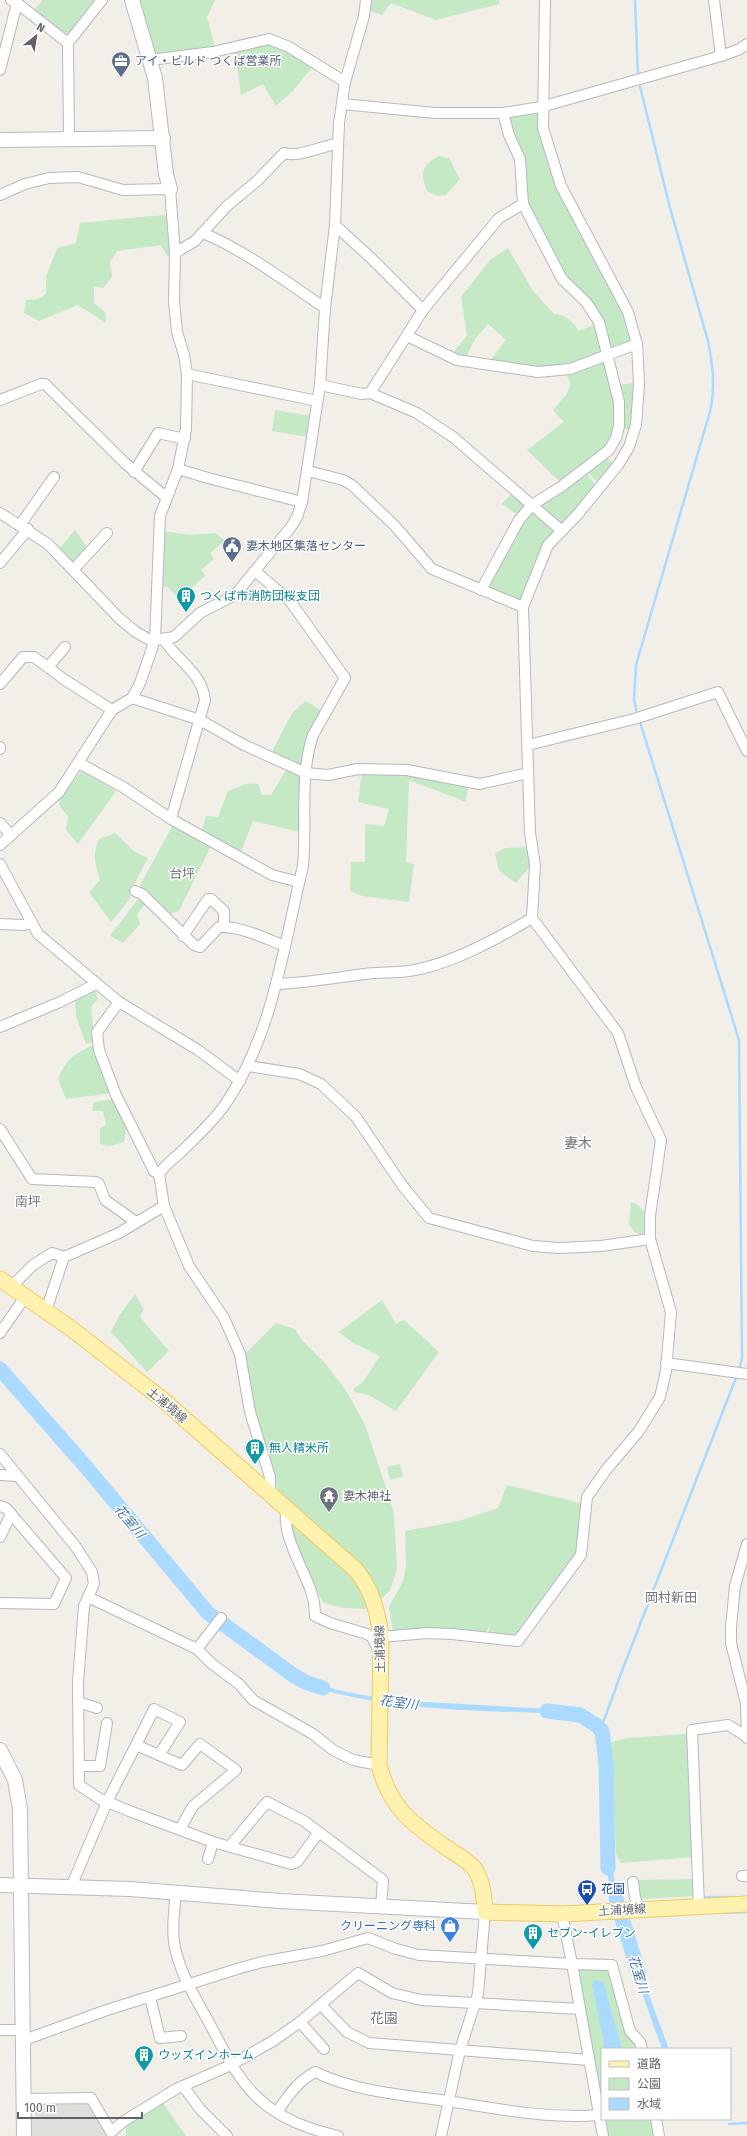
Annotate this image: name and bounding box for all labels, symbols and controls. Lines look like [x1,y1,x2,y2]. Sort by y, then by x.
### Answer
north arrow [16,16,56,56]
text: N [34,20,47,35]
office icon: アイ・ビルド つくば営業所 [110,50,132,78]
place label: アイ・ビルド つくば営業所 [135,54,282,68]
public building icon: 妻木地区集落センター [221,535,243,563]
place label: 妻木地区集落センター [246,539,366,553]
building icon: つくば市消防団桜支団 [175,585,197,613]
place label: つくば市消防団桜支団 [200,589,320,603]
district label: 台坪 [169,866,195,881]
district label: 妻木 [564,1135,592,1152]
district label: 南坪 [15,1194,41,1209]
street label: 土浦境線 [144,1384,190,1426]
building icon: 無人精米所 [244,1437,266,1465]
place label: 無人精米所 [269,1441,329,1455]
temple icon: 妻木神社 [318,1485,340,1513]
place label: 妻木神社 [343,1489,391,1503]
water label: 花室川 [111,1502,149,1543]
district label: 岡村新田 [645,1590,697,1605]
street label: 土浦境線 [373,1625,387,1673]
water label: 花室川 [379,1693,421,1713]
bus stop icon: 花園 [576,1878,598,1906]
place label: 花園 [601,1882,625,1896]
street label: 土浦境線 [598,1902,646,1918]
shop icon: クリーニング専科 [439,1915,461,1943]
place label: クリーニング専科 [340,1919,436,1933]
building icon: セブン-イレブン [522,1922,544,1950]
place label: セブン-イレブン [547,1926,636,1940]
water label: 花室川 [626,1953,652,1997]
district label: 花園 [370,2010,398,2027]
building icon: ウッズインホーム [133,2044,155,2072]
place label: ウッズインホーム [158,2048,254,2062]
legend [601,2048,731,2120]
text: 道路 [637,2057,661,2071]
text: 公園 [637,2077,661,2091]
scale bar [18,2094,142,2120]
text: 水域 [637,2097,661,2111]
text: 100 m [24,2101,56,2115]

